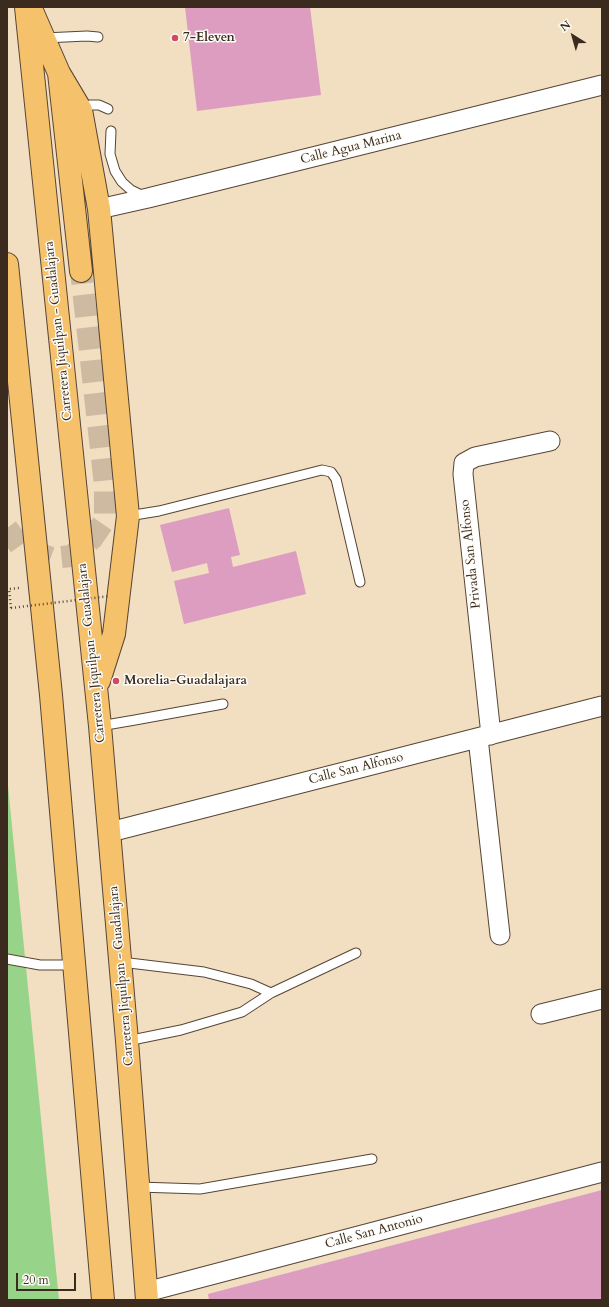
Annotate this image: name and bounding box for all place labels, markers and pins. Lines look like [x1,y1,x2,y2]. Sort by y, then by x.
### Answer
place label: 7-Eleven [183,30,235,46]
marker: 7-Eleven [170,33,180,43]
place label: Morelia-Guadalajara [124,673,247,689]
marker: Morelia-Guadalajara [111,676,121,686]

